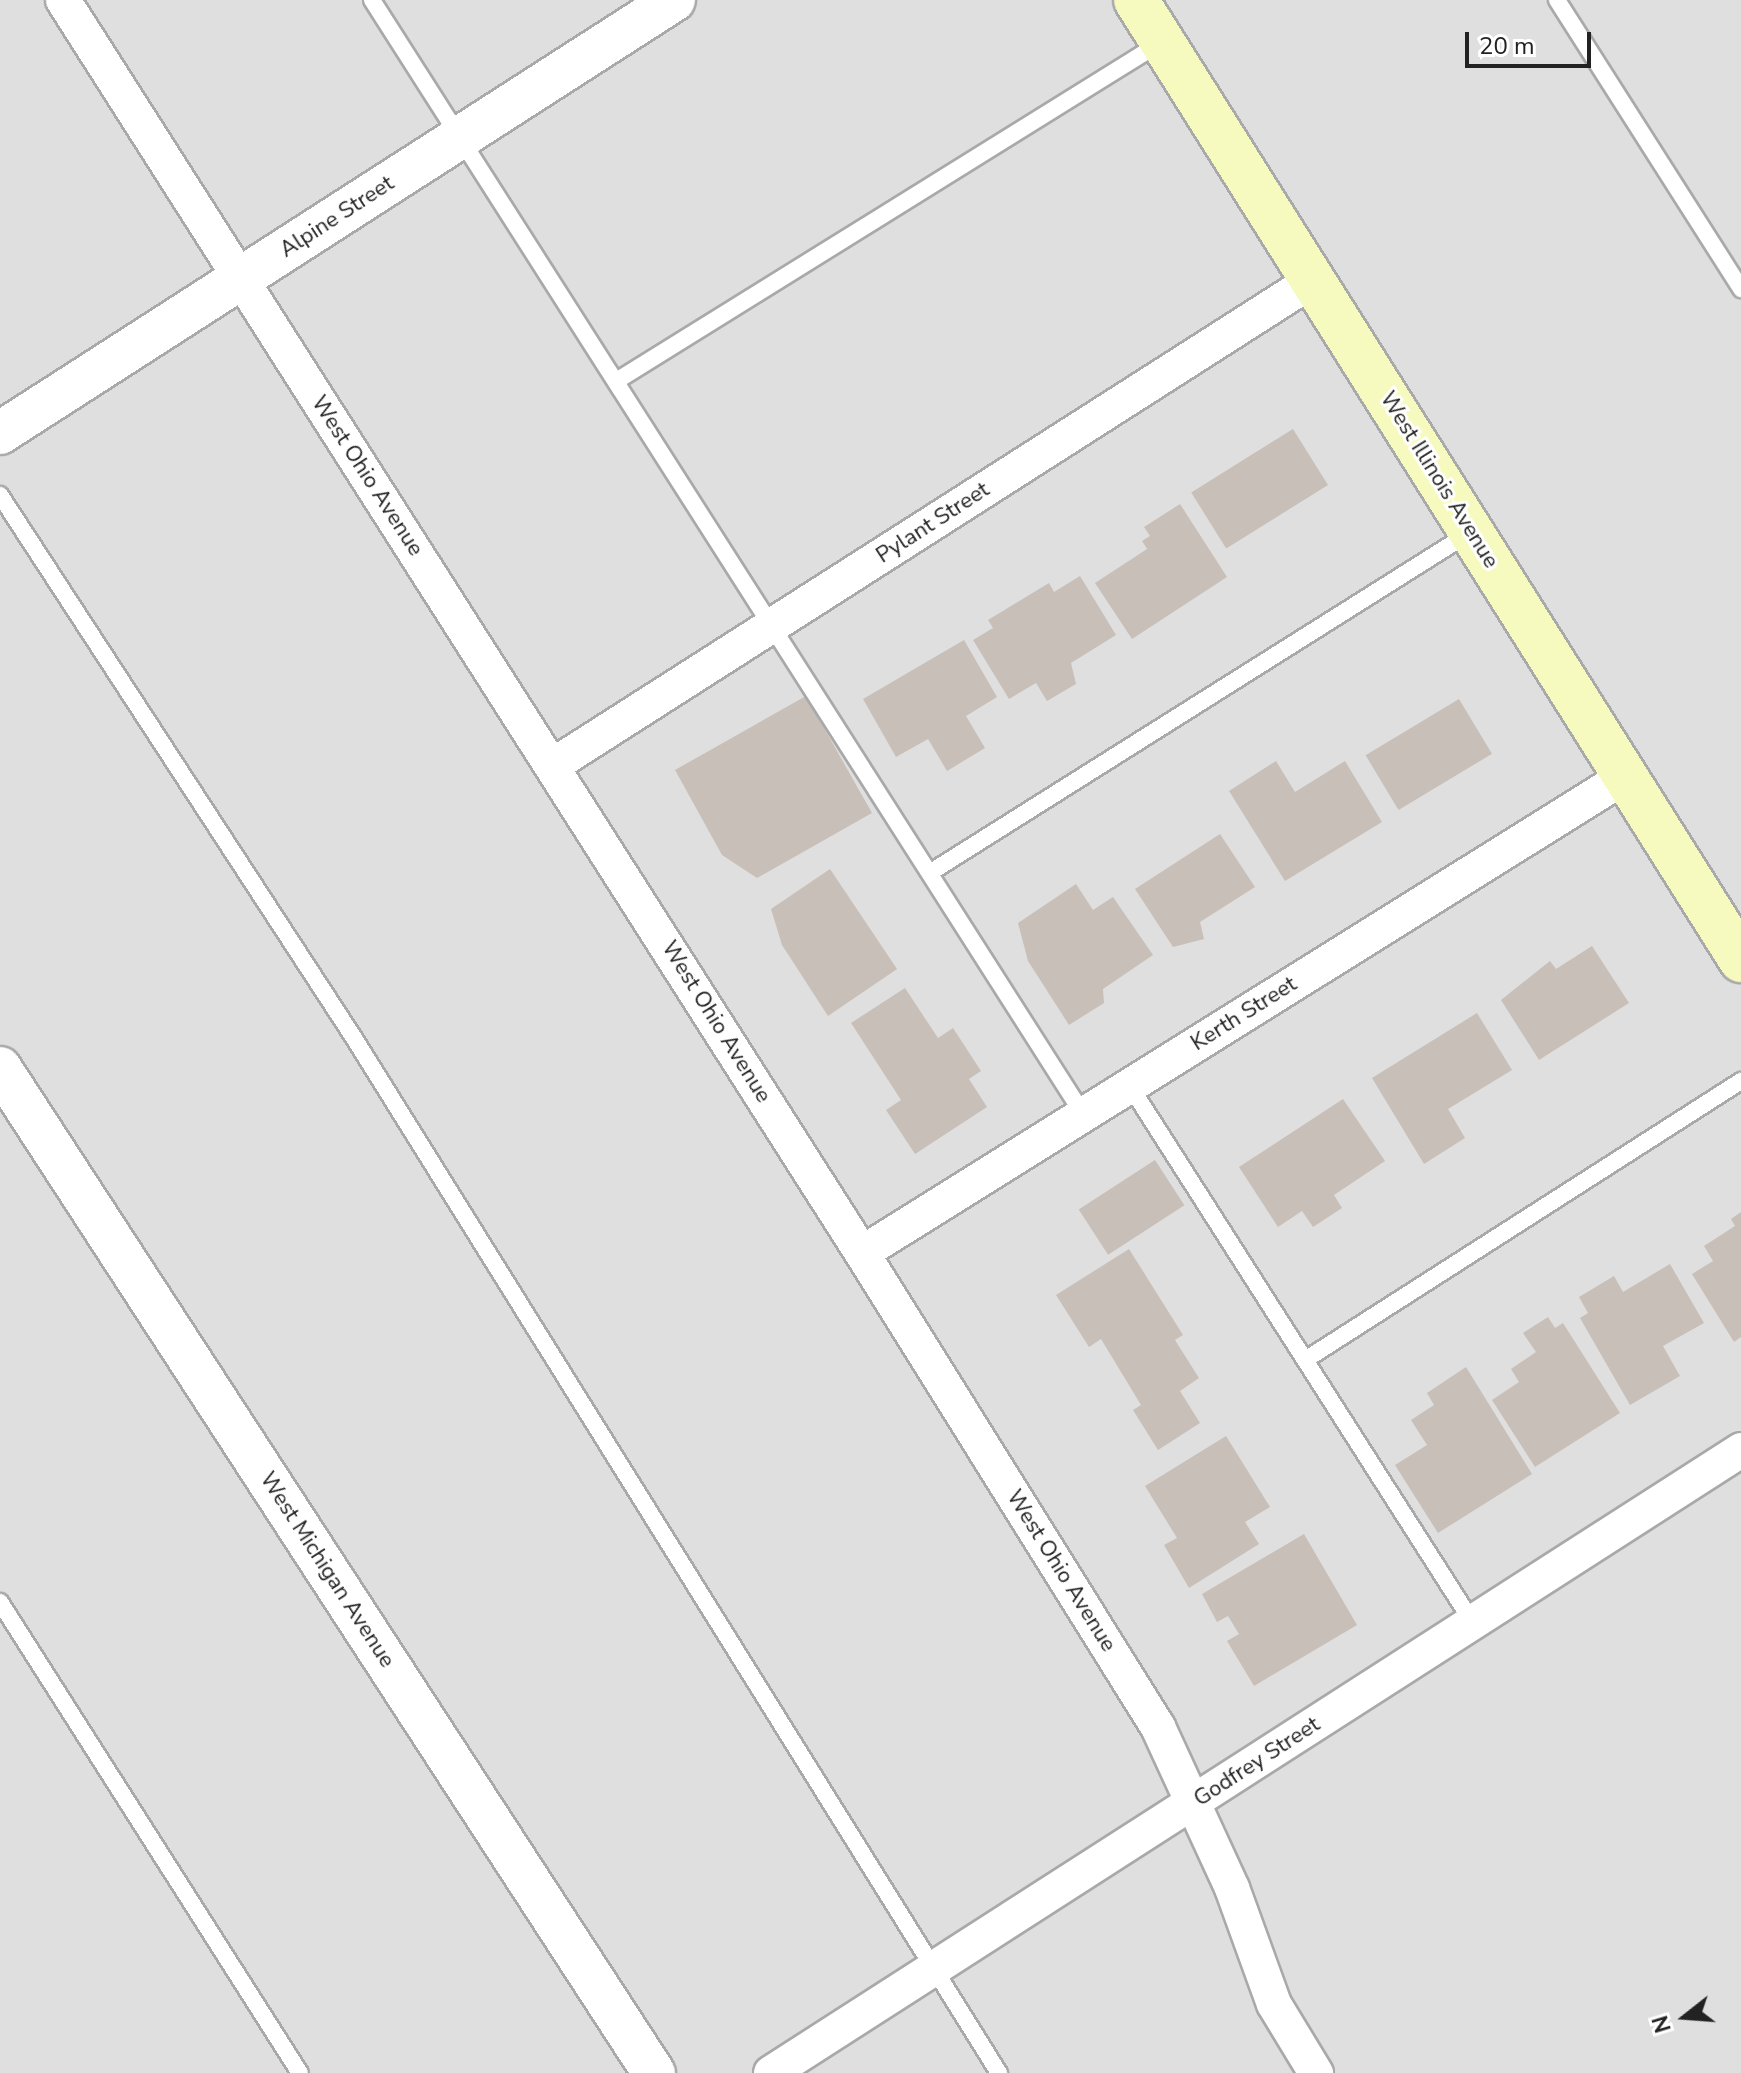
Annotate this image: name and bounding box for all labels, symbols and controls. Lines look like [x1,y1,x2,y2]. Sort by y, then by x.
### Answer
scale bar [1469,16,1595,66]
text: 20 m [1479,30,1535,62]
street label: Alpine Street [275,170,399,264]
street label: West Illinois Avenue [1374,387,1504,573]
street label: West Ohio Avenue [305,391,429,561]
street label: Pylant Street [872,477,994,569]
street label: West Ohio Avenue [656,936,776,1108]
street label: Kerth Street [1186,971,1302,1057]
street label: West Michigan Avenue [254,1467,400,1673]
street label: West Ohio Avenue [1001,1485,1121,1657]
street label: Godfrey Street [1189,1712,1325,1812]
north arrow [1645,1977,1725,2057]
text: N [1645,2012,1679,2036]

